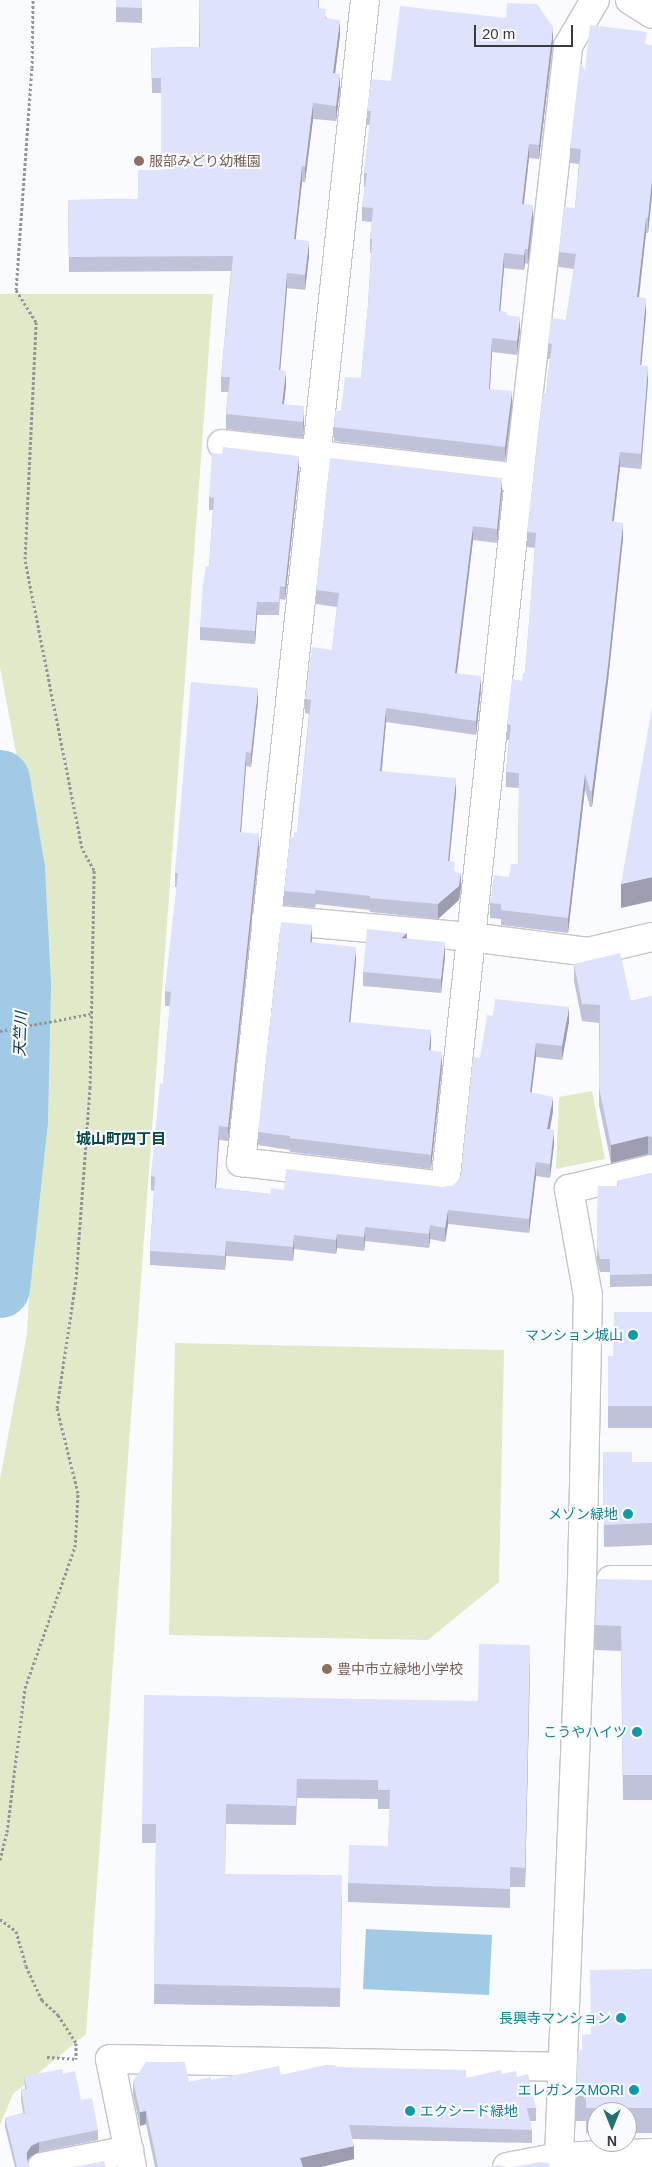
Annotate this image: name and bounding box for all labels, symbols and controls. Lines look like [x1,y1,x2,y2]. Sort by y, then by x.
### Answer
scale bar [477,15,576,47]
text: 20 m [482,25,515,42]
place label: 服部みどり幼稚園 [149,153,261,169]
marker: 服部みどり幼稚園 [133,155,145,167]
water label: 天竺川 [10,1011,30,1057]
district label: 城山町四丁目 [76,1130,166,1148]
place label: マンション城山 [525,1327,623,1343]
marker: マンション城山 [627,1329,639,1341]
place label: メゾン緑地 [548,1506,618,1522]
marker: メゾン緑地 [622,1508,634,1520]
place label: 豊中市立緑地小学校 [337,1661,463,1677]
marker: 豊中市立緑地小学校 [321,1663,333,1675]
place label: こうやハイツ [543,1724,627,1740]
marker: こうやハイツ [631,1726,643,1738]
place label: 長興寺マンション [499,2010,611,2026]
marker: 長興寺マンション [615,2012,627,2024]
place label: エレガンスMORI [517,2082,624,2098]
marker: エレガンスMORI [628,2084,640,2096]
north arrow [587,2102,637,2152]
place label: エクシード緑地 [420,2103,518,2119]
marker: エクシード緑地 [404,2105,416,2117]
text: N [607,2133,617,2149]

